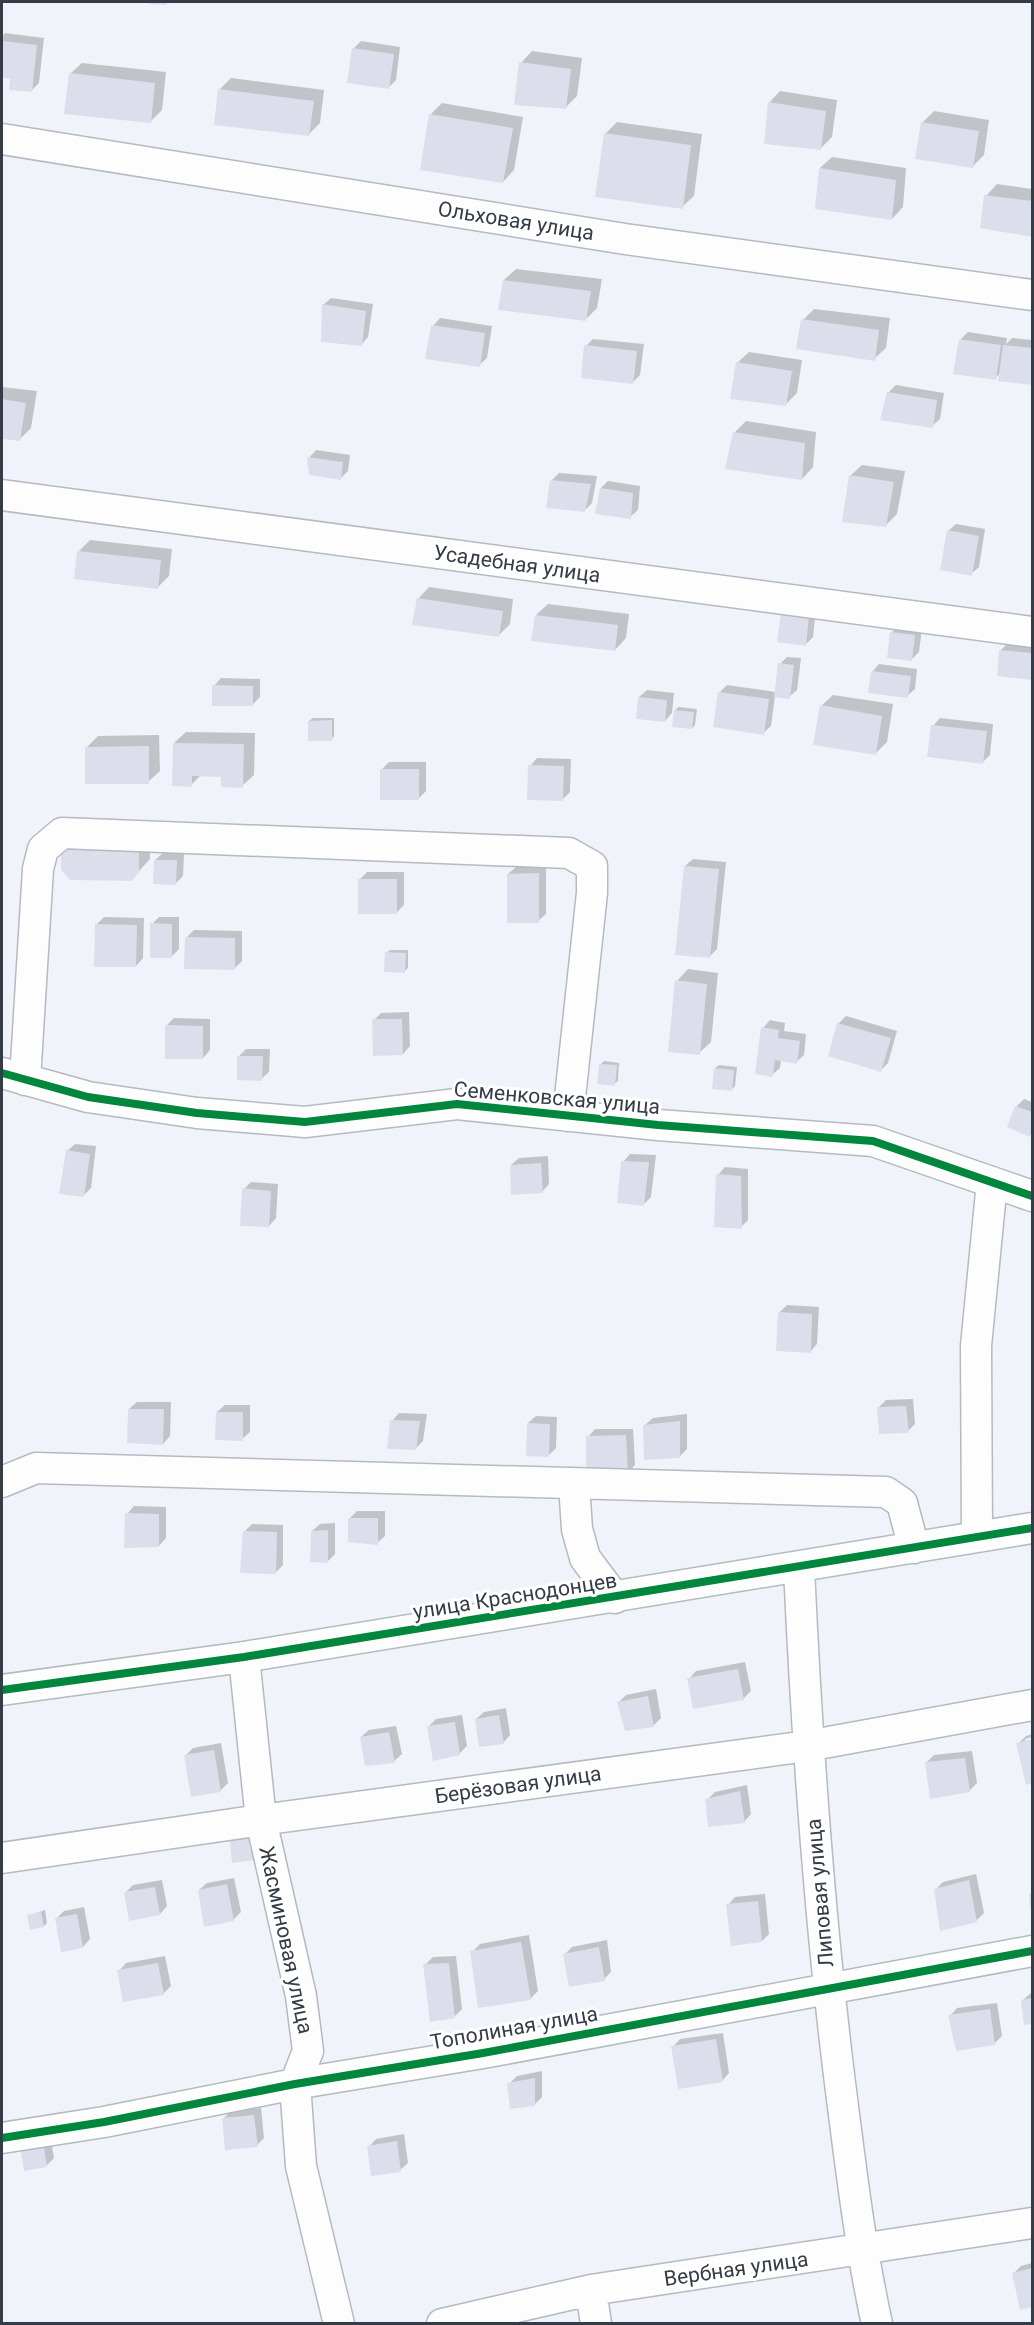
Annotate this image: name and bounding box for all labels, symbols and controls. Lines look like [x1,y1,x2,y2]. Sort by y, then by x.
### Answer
street label: Ольховая улица [436,197,596,245]
street label: Усадебная улица [432,540,602,588]
street label: Семенковская улица [453,1077,661,1119]
street label: улица Краснодонцев [411,1568,619,1624]
street label: Берёзовая улица [433,1761,603,1809]
street label: Липовая улица [802,1818,838,1968]
street label: Жасминовая улица [254,1844,318,2036]
street label: Тополиная улица [428,2001,600,2055]
street label: Вербная улица [662,2247,810,2291]

